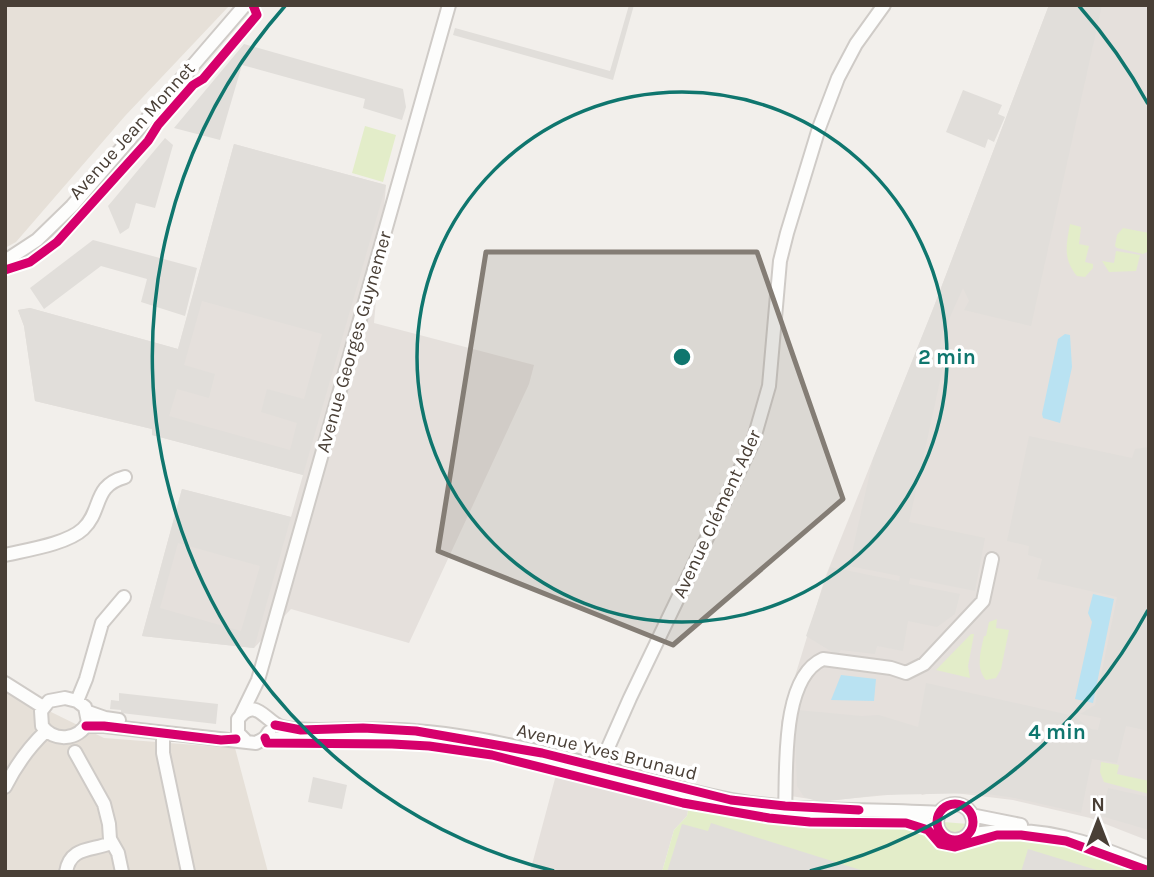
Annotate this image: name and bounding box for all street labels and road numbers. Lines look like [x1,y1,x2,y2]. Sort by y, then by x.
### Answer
street label: Avenue Jean Monnet [65,58,199,204]
street label: Avenue Georges Guynemer [312,229,396,455]
street label: Avenue Clément Ader [668,426,766,602]
street label: Avenue Yves Brunaud [514,719,700,785]

